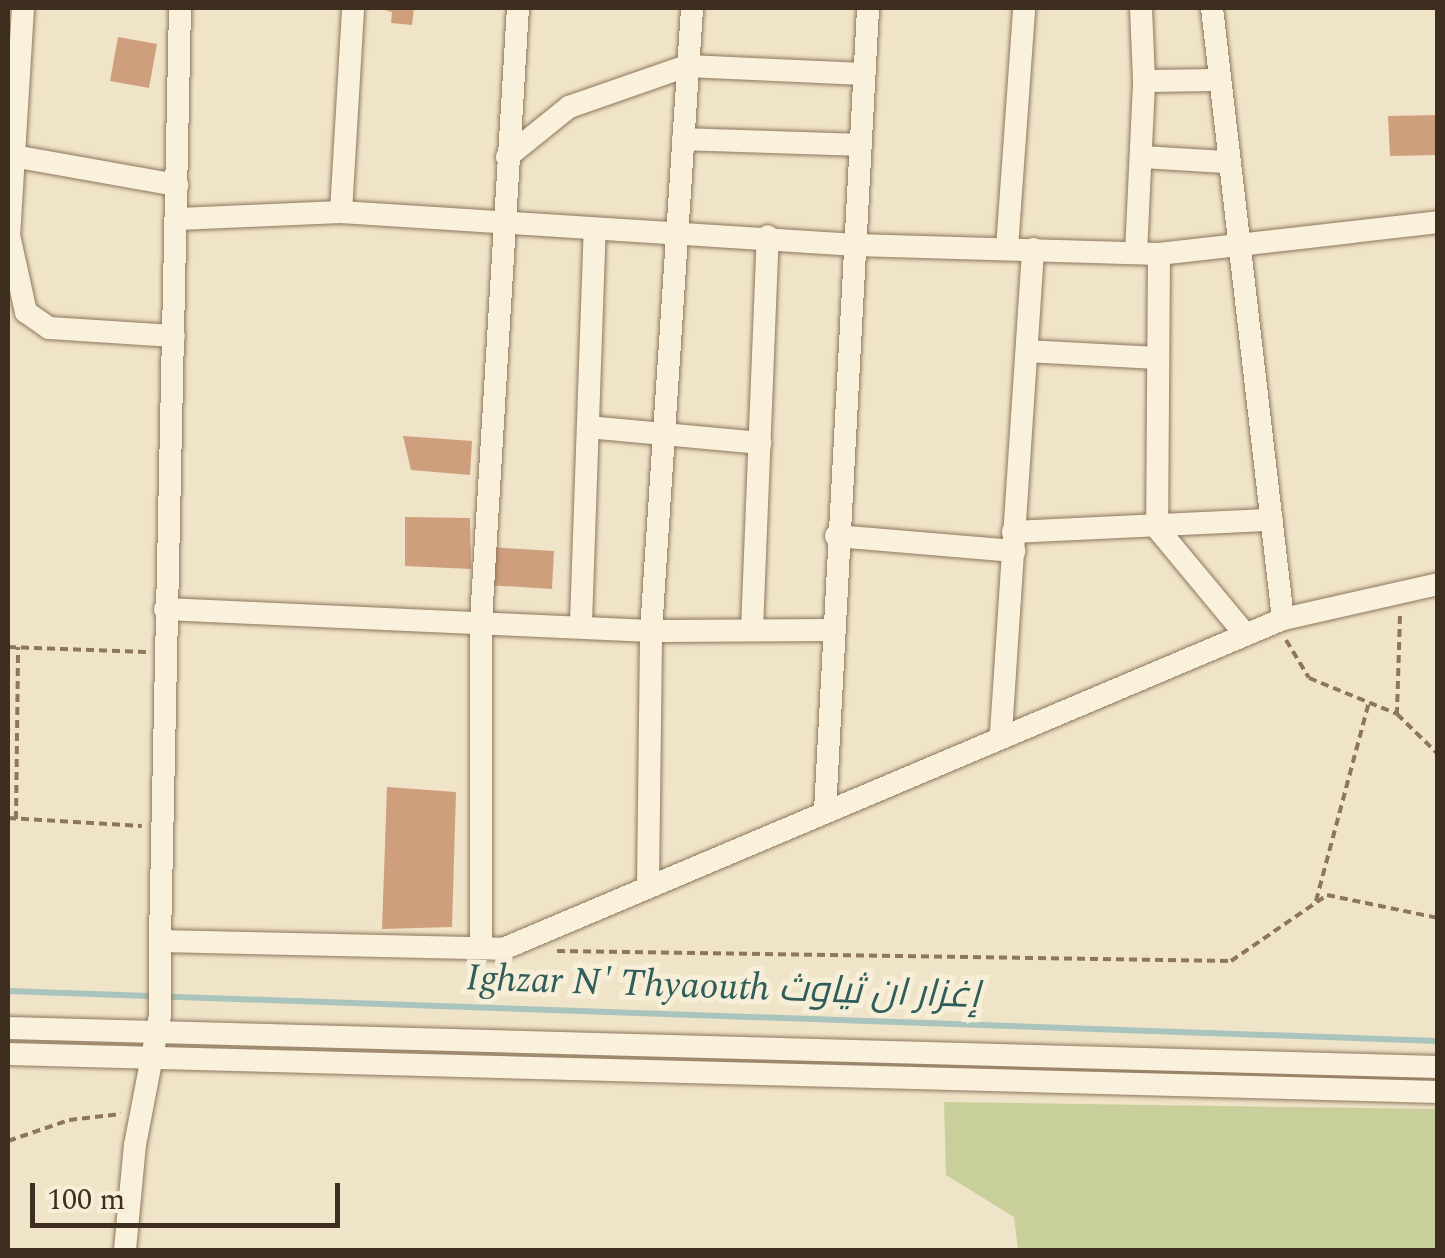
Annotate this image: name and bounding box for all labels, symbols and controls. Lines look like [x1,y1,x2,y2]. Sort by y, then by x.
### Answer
water label: Ighzar N' Thyaouth إغزار ان ثياوث [465,956,981,1020]
scale bar [35,1163,345,1225]
text: 100 m [47,1177,125,1223]

